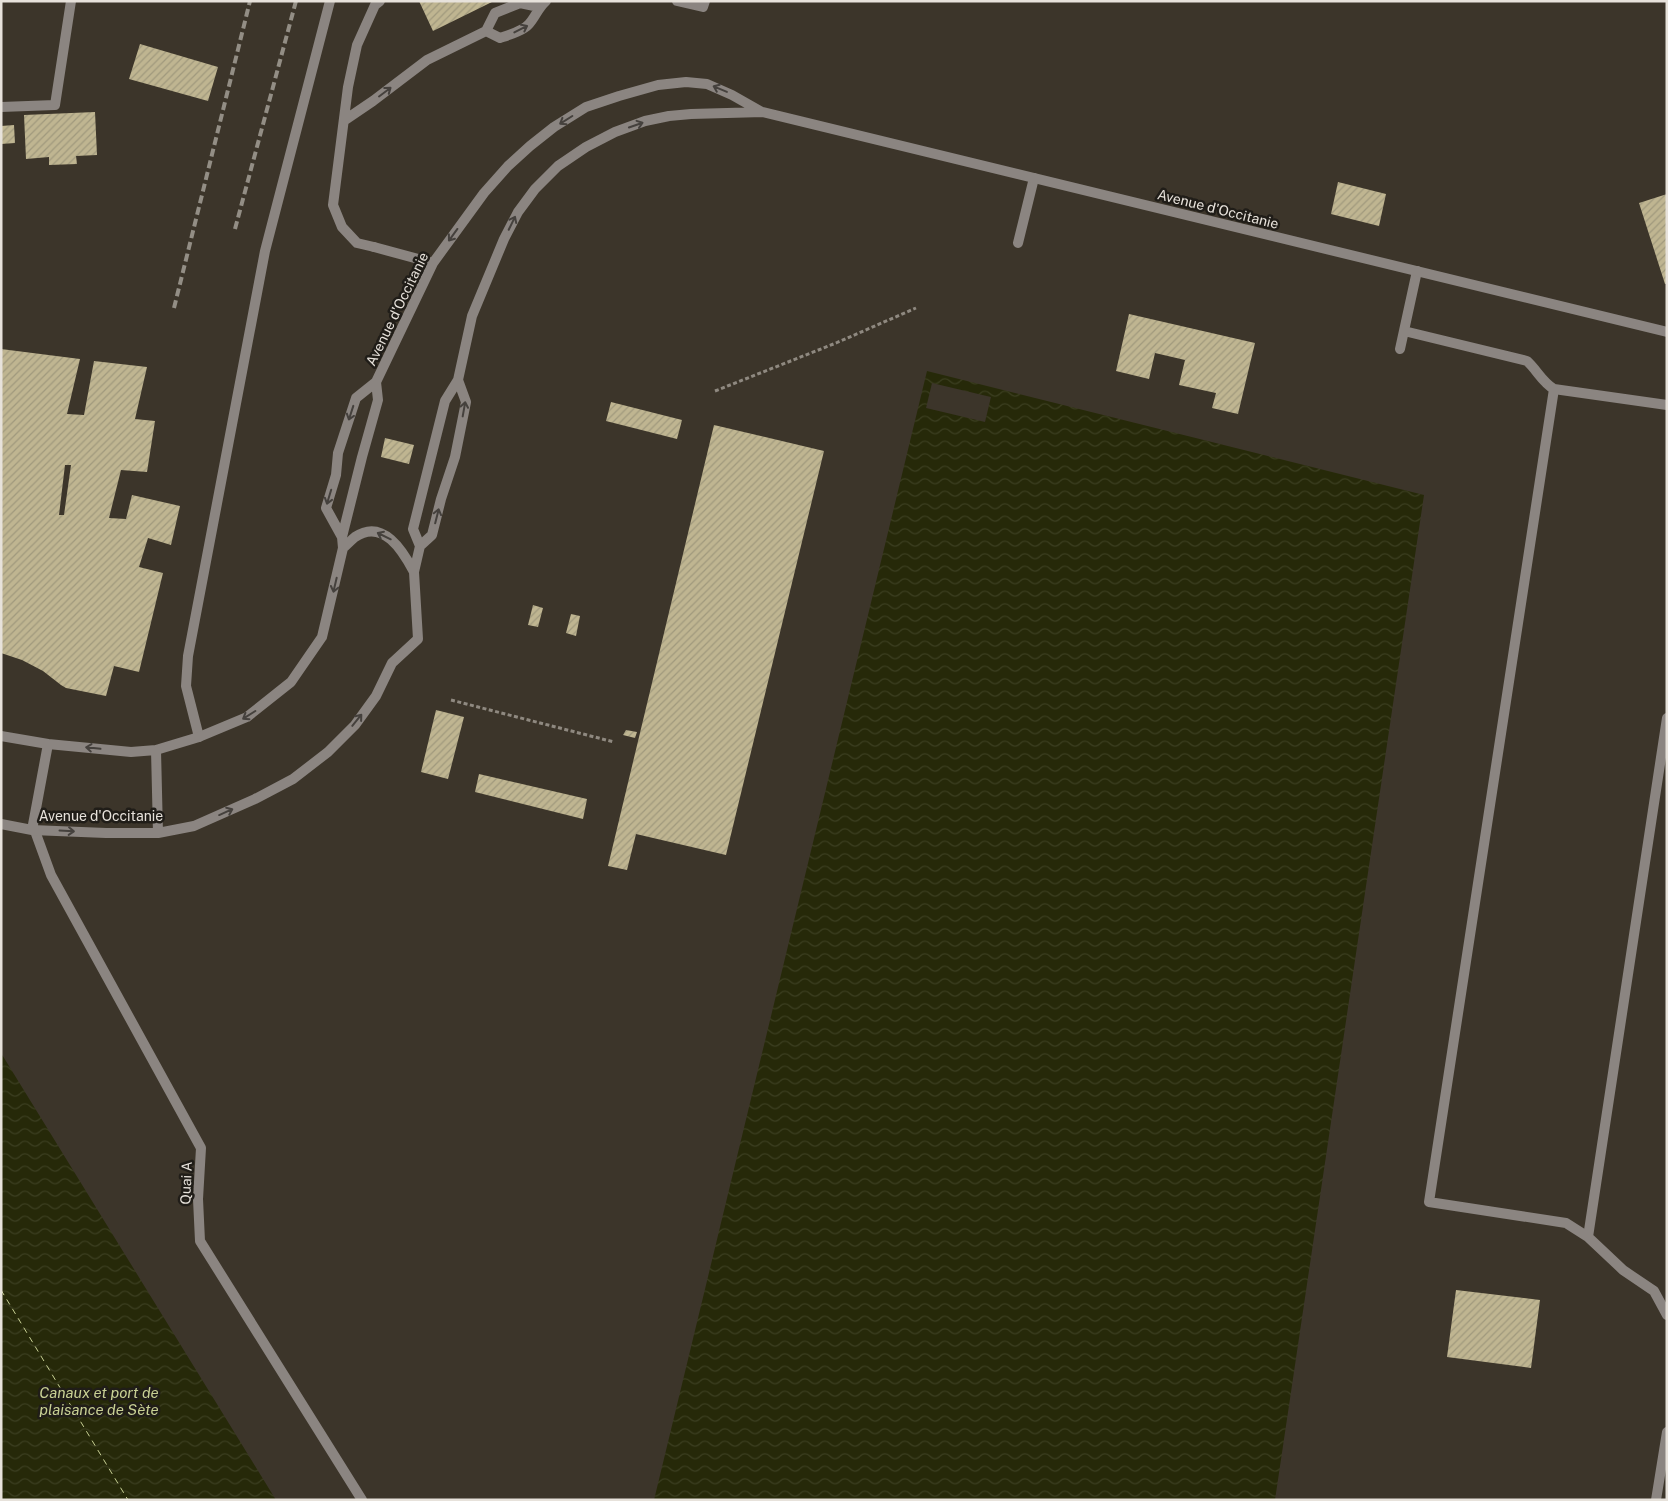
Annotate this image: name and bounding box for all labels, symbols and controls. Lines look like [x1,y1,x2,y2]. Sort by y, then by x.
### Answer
one-way arrow [513,24,528,33]
one-way arrow [713,84,728,94]
one-way arrow [378,87,392,97]
one-way arrow [559,115,573,125]
one-way arrow [627,120,643,129]
street label: Avenue d'Occitanie [1156,186,1280,232]
one-way arrow [507,216,517,231]
one-way arrow [448,228,458,242]
street label: Avenue d'Occitanie [363,250,431,368]
one-way arrow [460,402,470,418]
one-way arrow [346,405,355,420]
one-way arrow [324,488,333,504]
one-way arrow [433,508,442,524]
one-way arrow [377,531,392,541]
one-way arrow [330,576,339,592]
one-way arrow [242,710,256,720]
one-way arrow [352,714,363,727]
one-way arrow [85,743,101,753]
one-way arrow [218,807,233,817]
street label: Avenue d'Occitanie [39,808,163,824]
one-way arrow [59,827,75,836]
street label: Quai A [177,1161,195,1205]
water label: Canaux et port de plaisance de Sète [39,1384,159,1418]

